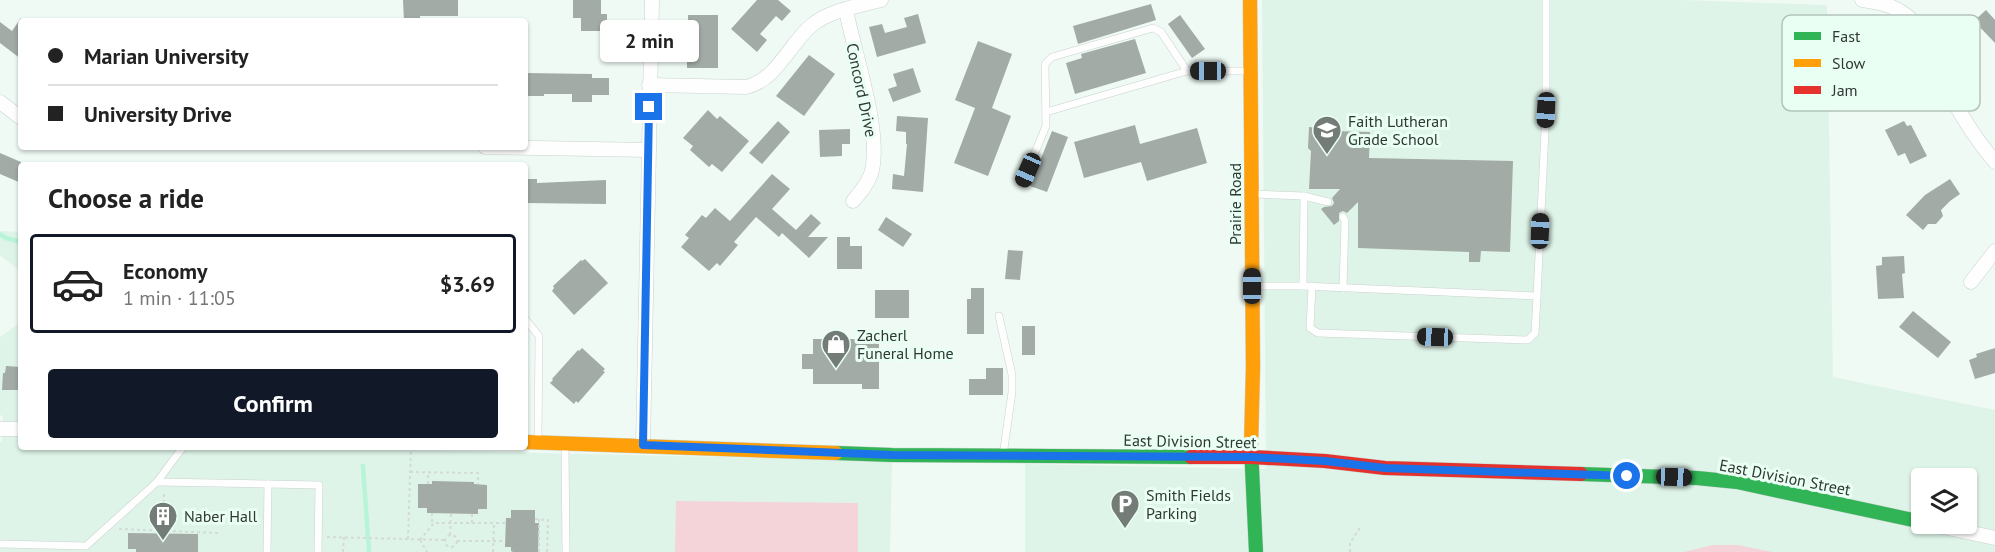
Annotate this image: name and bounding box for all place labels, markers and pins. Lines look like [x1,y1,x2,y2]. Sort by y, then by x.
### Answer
place label: Faith Lutheran Grade School [1348,111,1448,149]
school or university icon: Faith Lutheran Grade School [1311,114,1343,156]
place label: Zacherl Funeral Home [857,325,954,363]
shop icon: Zacherl Funeral Home [820,328,852,370]
place label: Smith Fields Parking [1146,485,1231,523]
parking icon: Smith Fields Parking [1109,488,1141,530]
building icon: Naber Hall [147,500,179,542]
place label: Naber Hall [184,506,258,526]

